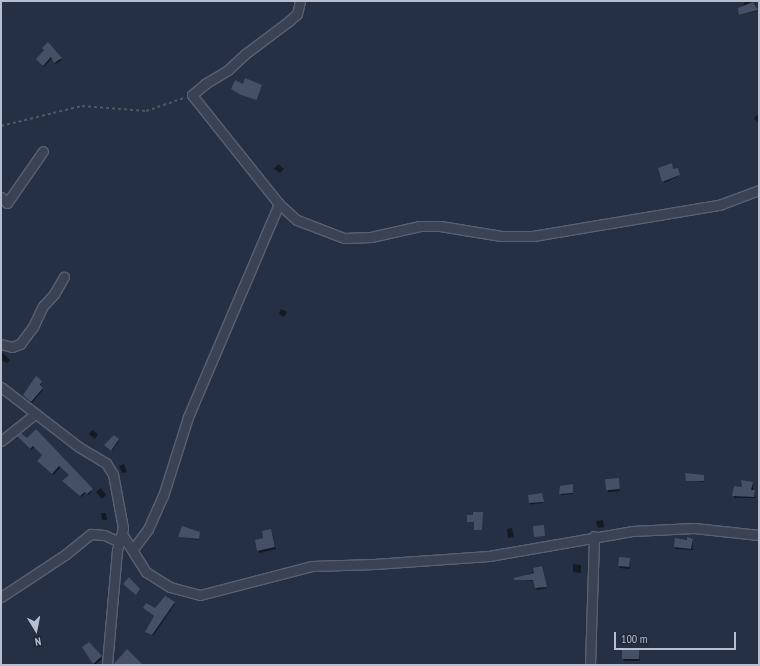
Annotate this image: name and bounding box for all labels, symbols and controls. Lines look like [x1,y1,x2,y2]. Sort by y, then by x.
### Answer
north arrow [16,610,56,650]
scale bar [616,624,738,650]
text: 100 m [621,631,648,646]
text: N [34,634,42,649]

